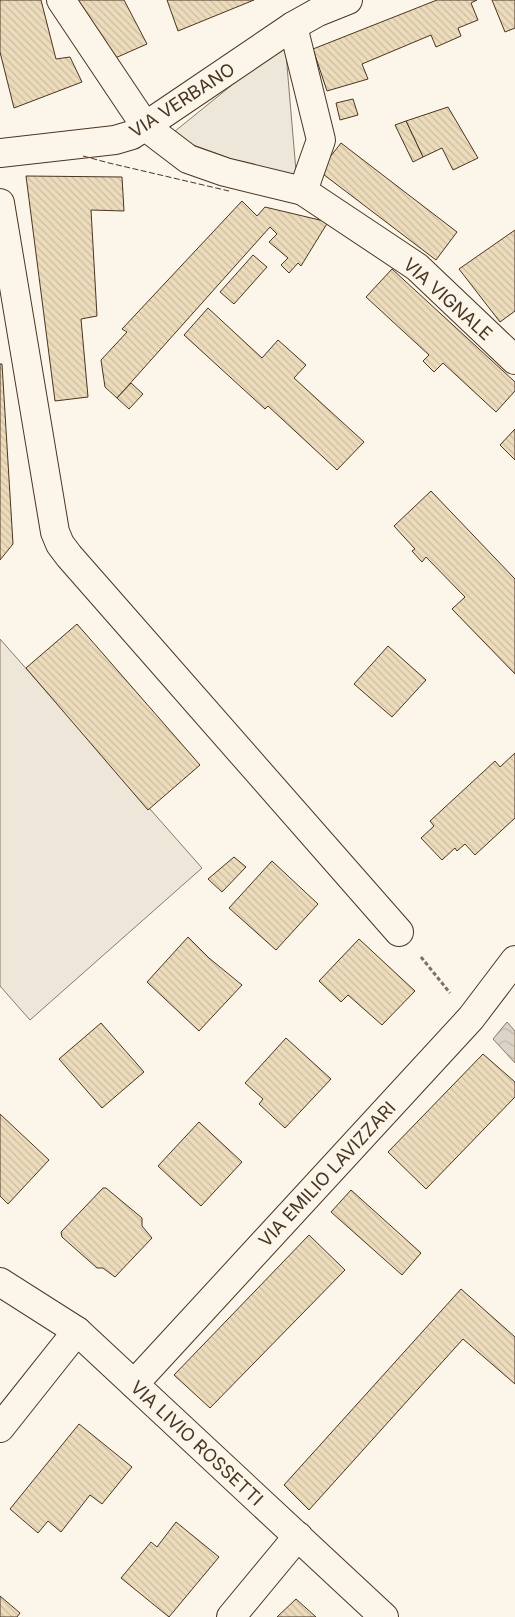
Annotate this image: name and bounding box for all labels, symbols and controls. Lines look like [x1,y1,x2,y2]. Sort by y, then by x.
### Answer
street label: VIA VERBANO [126,58,238,142]
street label: VIA VIGNALE [399,254,497,344]
street label: VIA EMILIO LAVIZZARI [254,1097,400,1251]
street label: VIA LIVIO ROSSETTI [127,1376,267,1510]

